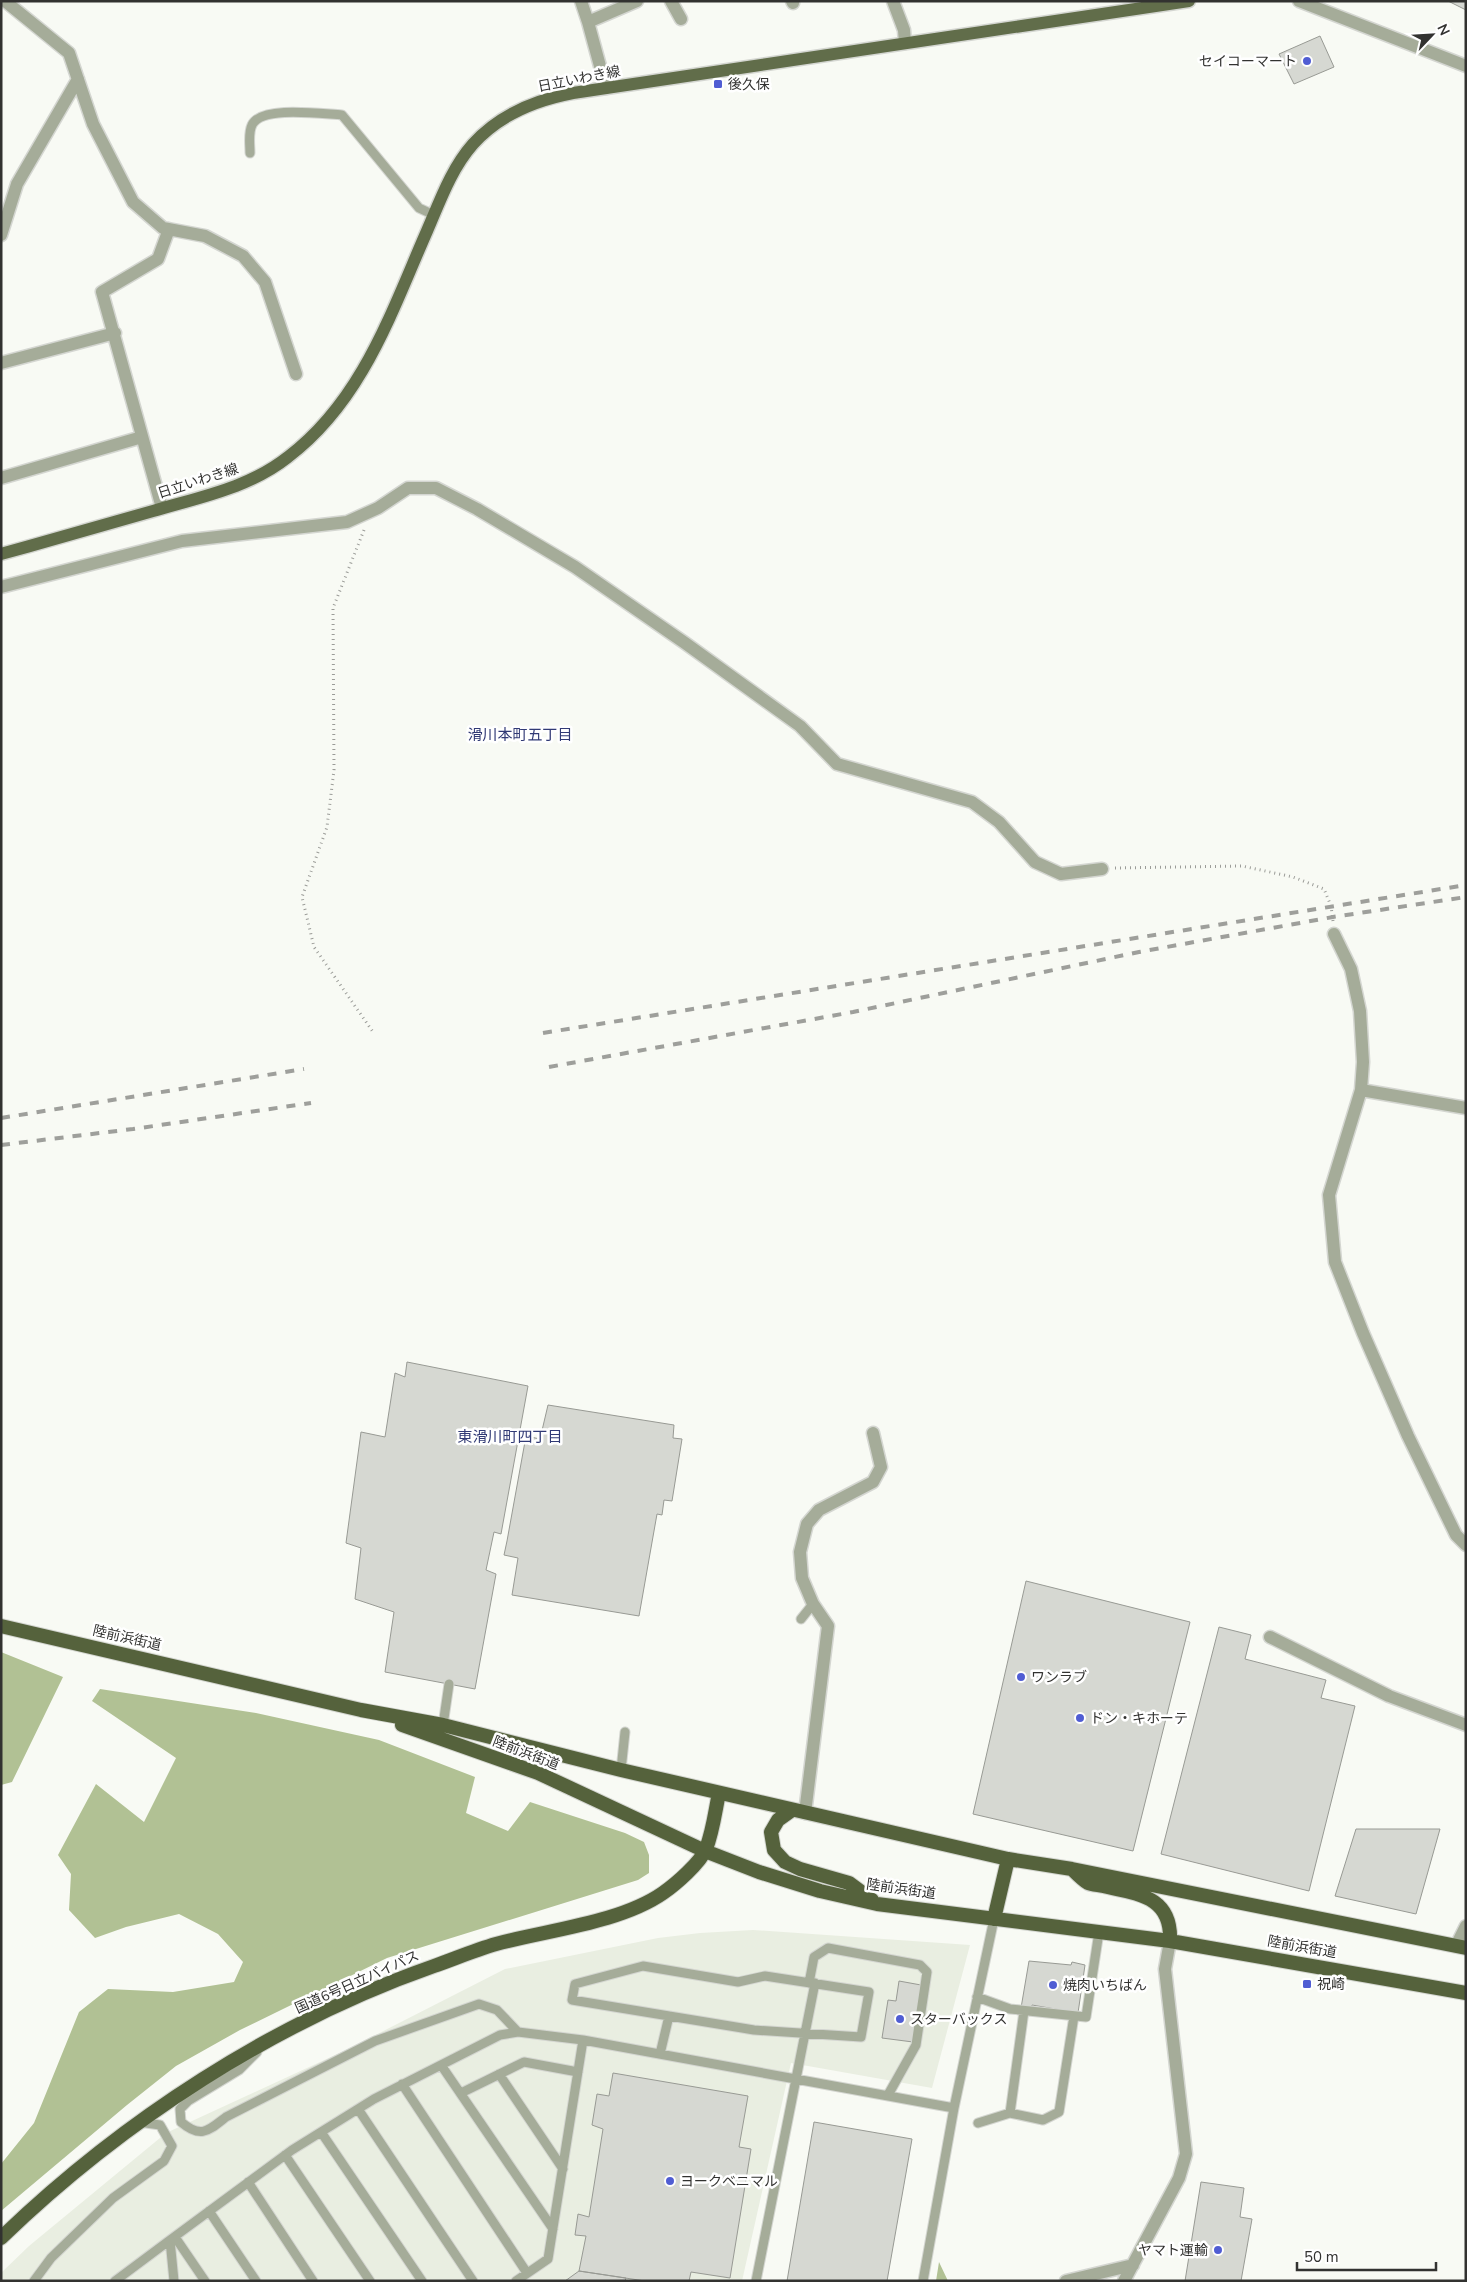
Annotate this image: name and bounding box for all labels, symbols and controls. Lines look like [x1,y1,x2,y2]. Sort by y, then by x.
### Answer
north arrow [1407,10,1457,60]
text: N [1433,21,1454,38]
place label: セイコーマート [1199,52,1297,71]
marker: セイコーマート [1301,55,1313,67]
street label: 日立いわき線 [536,62,622,96]
place label: 後久保 [728,75,770,94]
marker: 後久保 [712,78,724,90]
street label: 日立いわき線 [155,459,241,503]
district label: 滑川本町五丁目 [467,725,573,745]
district label: 東滑川町四丁目 [457,1427,563,1447]
street label: 陸前浜街道 [91,1621,163,1655]
place label: ワンラブ [1031,1668,1087,1687]
marker: ワンラブ [1015,1671,1027,1683]
place label: ドン・キホーテ [1090,1709,1188,1728]
marker: ドン・キホーテ [1074,1712,1086,1724]
street label: 陸前浜街道 [490,1732,562,1774]
street label: 陸前浜街道 [865,1875,937,1903]
street label: 陸前浜街道 [1266,1932,1338,1962]
street label: 国道6号日立バイパス [292,1946,422,2018]
place label: 祝崎 [1317,1975,1345,1994]
place label: 焼肉いちばん [1063,1976,1147,1995]
marker: 祝崎 [1301,1978,1313,1990]
marker: 焼肉いちばん [1047,1979,1059,1991]
place label: スターバックス [910,2010,1007,2029]
marker: スターバックス [894,2013,906,2025]
place label: ヨークベニマル [680,2172,778,2191]
marker: ヨークベニマル [664,2175,676,2187]
scale bar [1297,2240,1436,2272]
place label: ヤマト運輸 [1138,2241,1208,2260]
marker: ヤマト運輸 [1212,2244,1224,2256]
text: 50 m [1304,2247,1339,2267]

